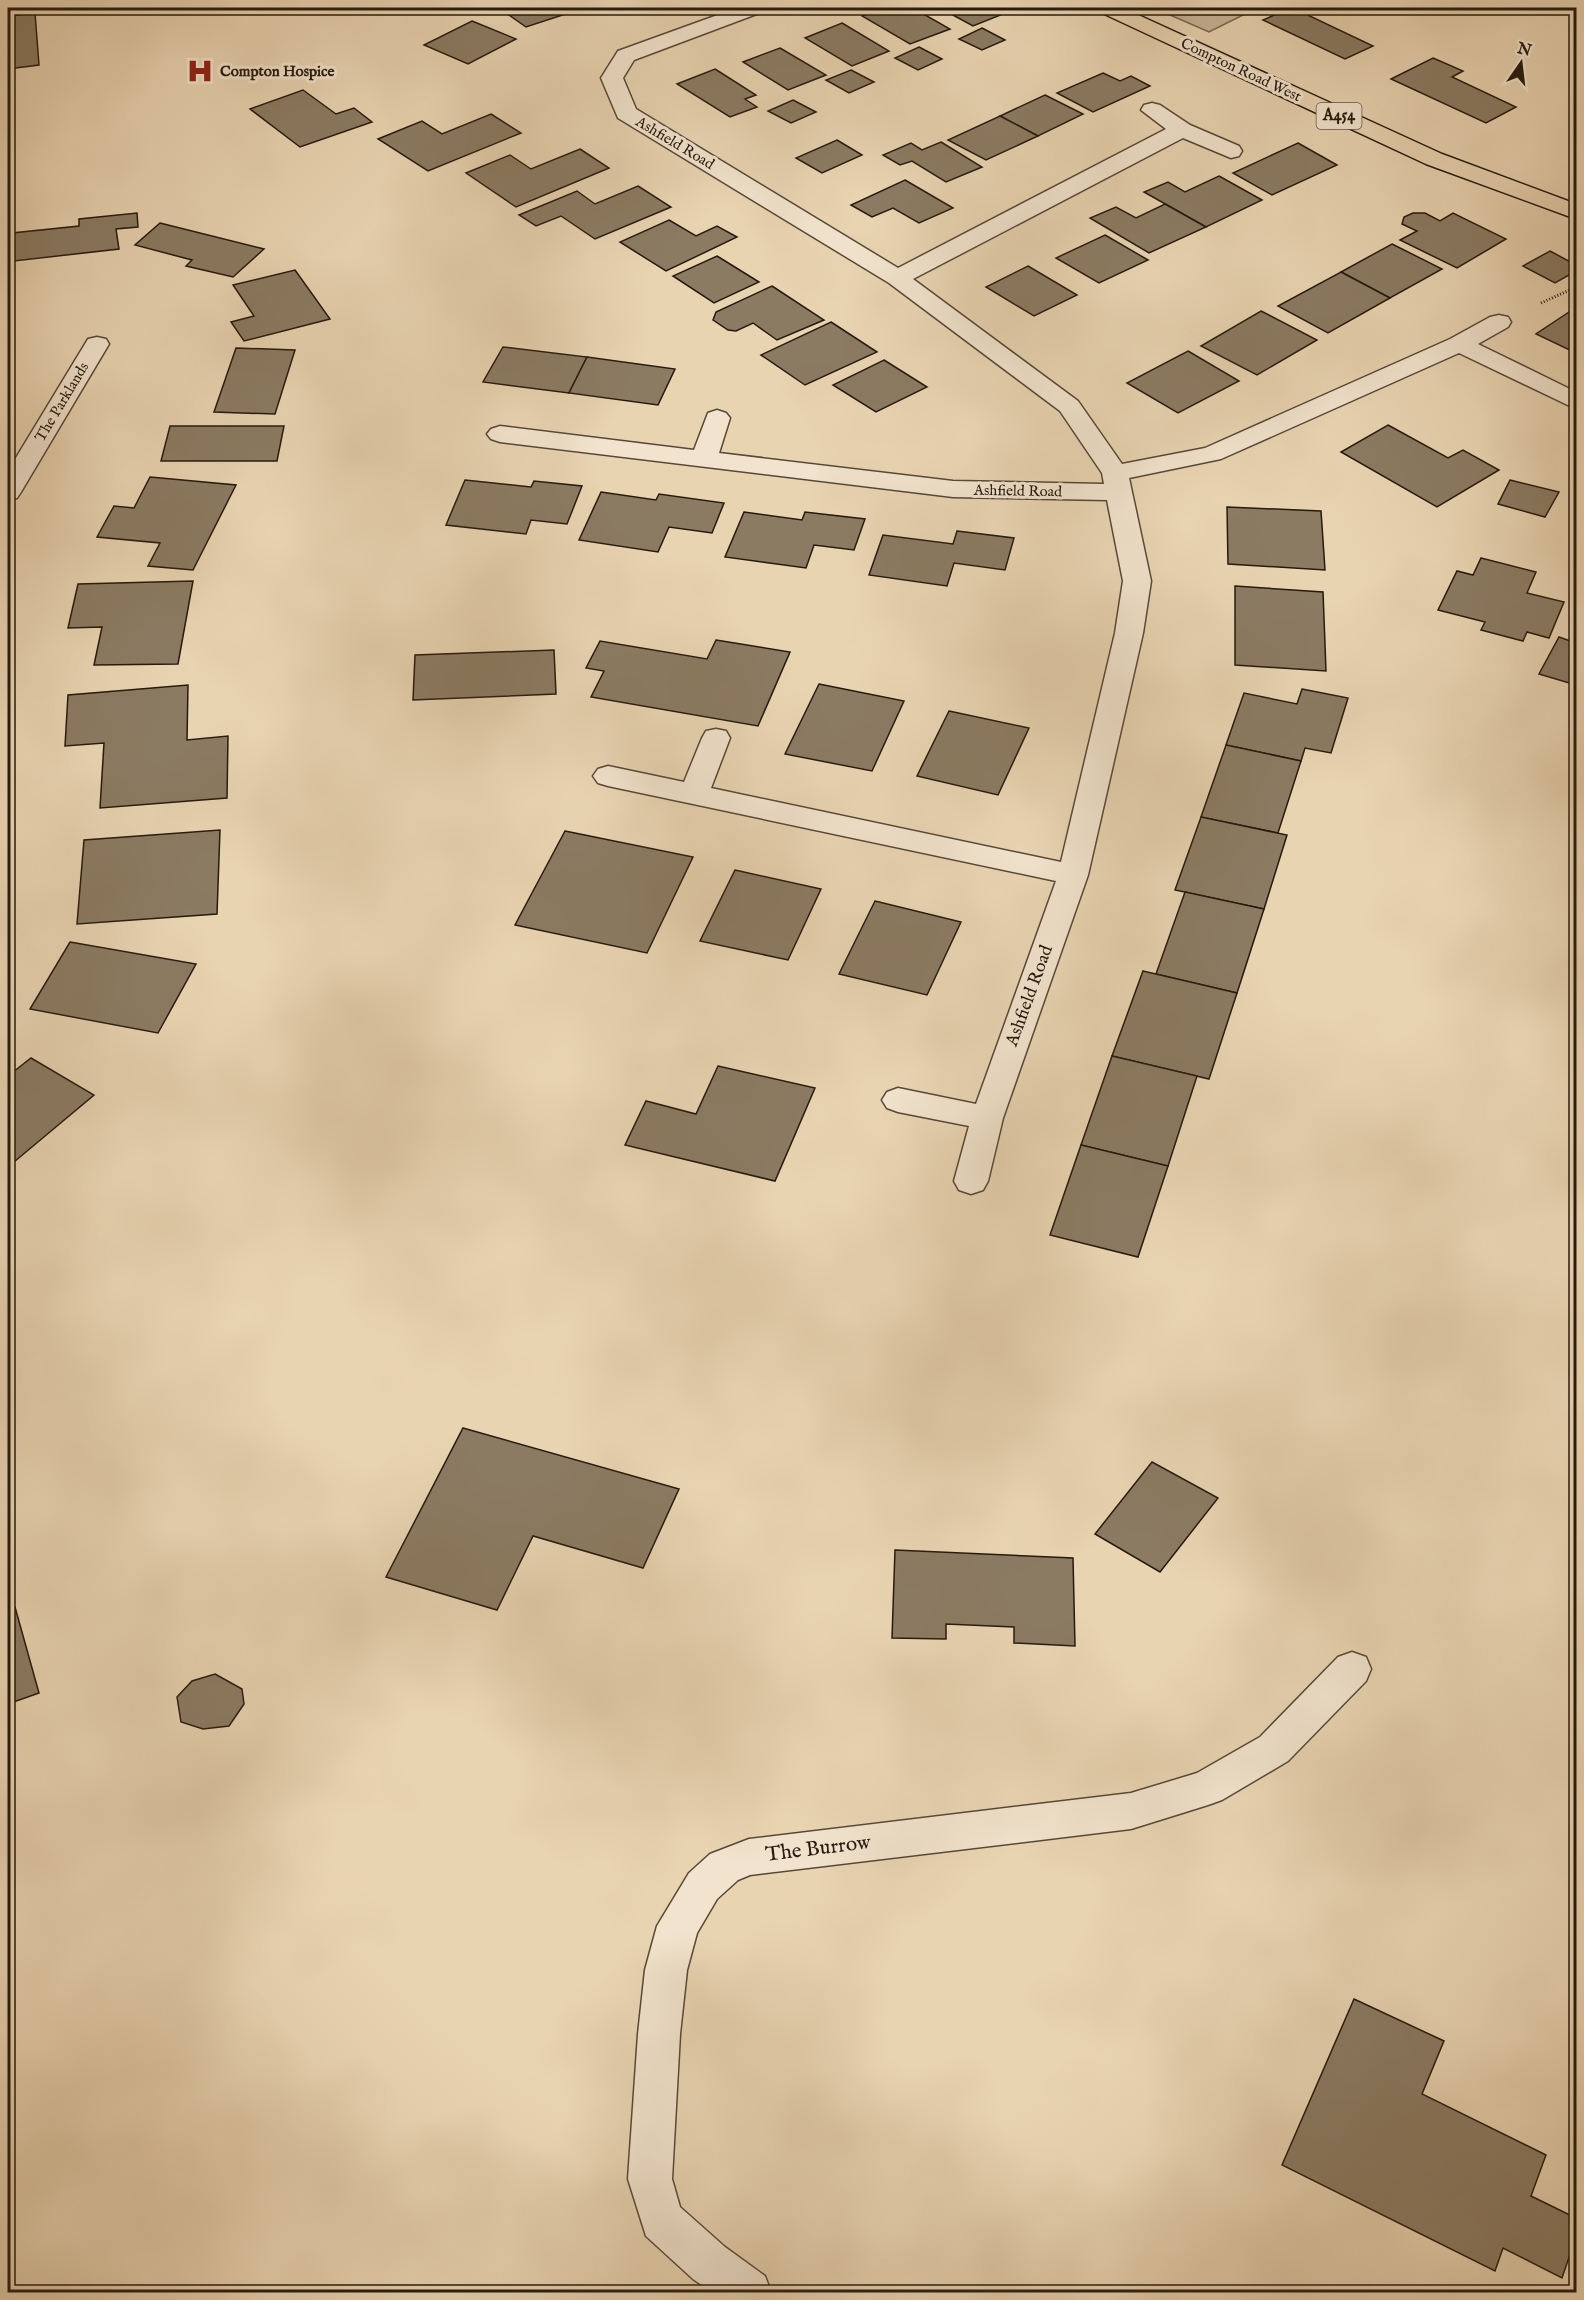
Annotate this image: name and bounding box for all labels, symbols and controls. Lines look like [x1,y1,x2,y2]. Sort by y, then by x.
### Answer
north arrow [1491,33,1551,93]
street label: Compton Road West [1178,34,1304,106]
text: N [1514,39,1533,62]
hospital icon: Compton Hospice [185,56,215,86]
place label: Compton Hospice [220,62,334,81]
road number: A454 [1316,103,1362,129]
street label: Ashfield Road [631,112,719,174]
street label: The Parklands [31,359,93,445]
street label: Ashfield Road [973,481,1063,501]
street label: Ashfield Road [1001,942,1059,1051]
street label: The Burrow [764,1829,873,1869]

